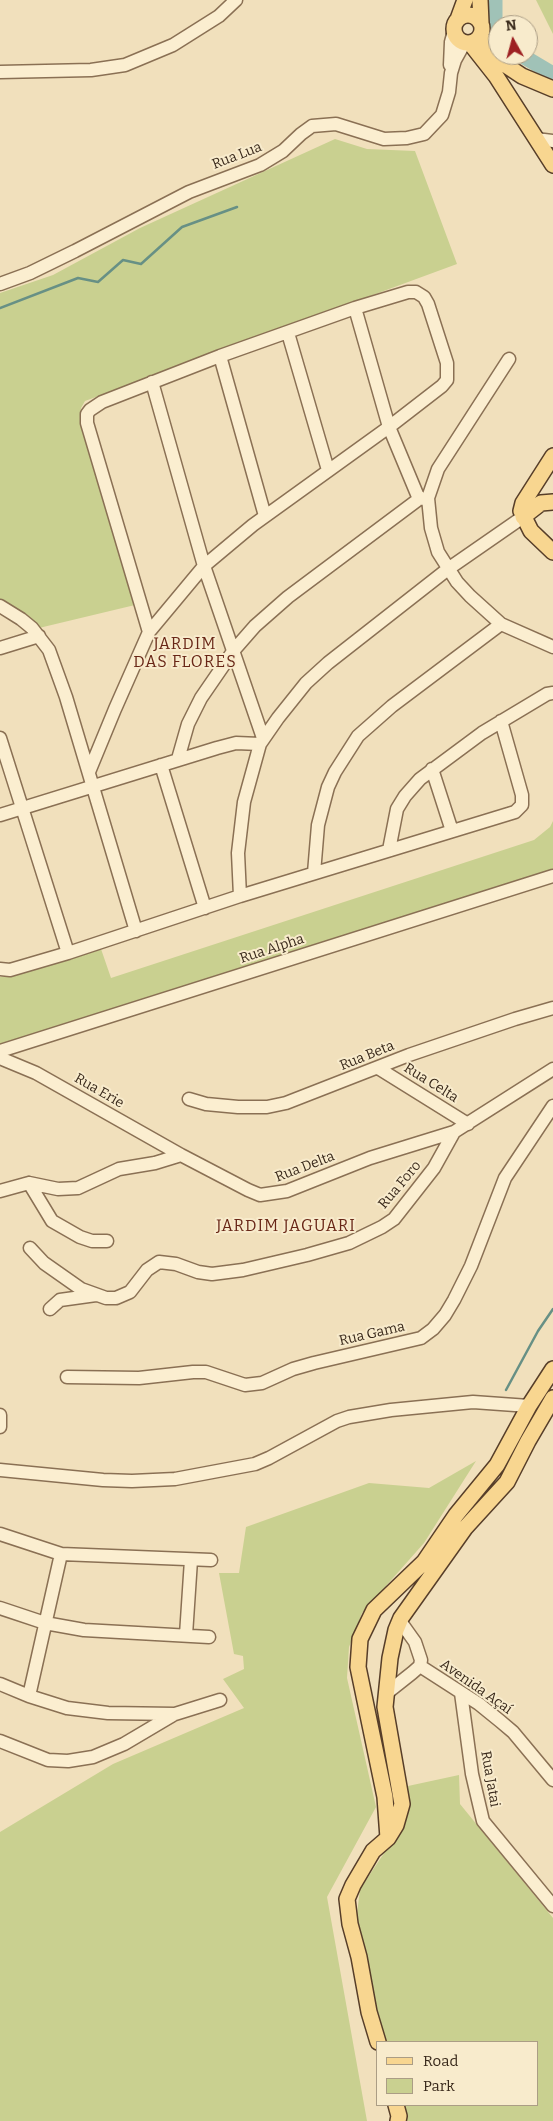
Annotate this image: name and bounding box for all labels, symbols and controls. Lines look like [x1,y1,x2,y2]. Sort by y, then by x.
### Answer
north arrow [488,15,538,65]
text: N [505,17,518,35]
street label: Rua Lua [210,139,264,173]
district label: JARDIM DAS FLORES [132,635,238,673]
street label: Rua Alpha [238,931,306,967]
street label: Rua Beta [337,1037,397,1075]
street label: Rua Celta [401,1060,461,1106]
street label: Rua Erie [71,1070,127,1112]
street label: Rua Delta [273,1148,337,1186]
street label: Rua Foro [375,1158,425,1212]
district label: JARDIM JAGUARI [214,1217,358,1237]
street label: Rua Gama [338,1318,406,1350]
street label: Avenida Açaí [437,1656,515,1718]
street label: Rua Jatai [477,1750,503,1808]
legend [376,2041,538,2106]
text: Road [423,2052,458,2070]
text: Park [423,2077,455,2095]

